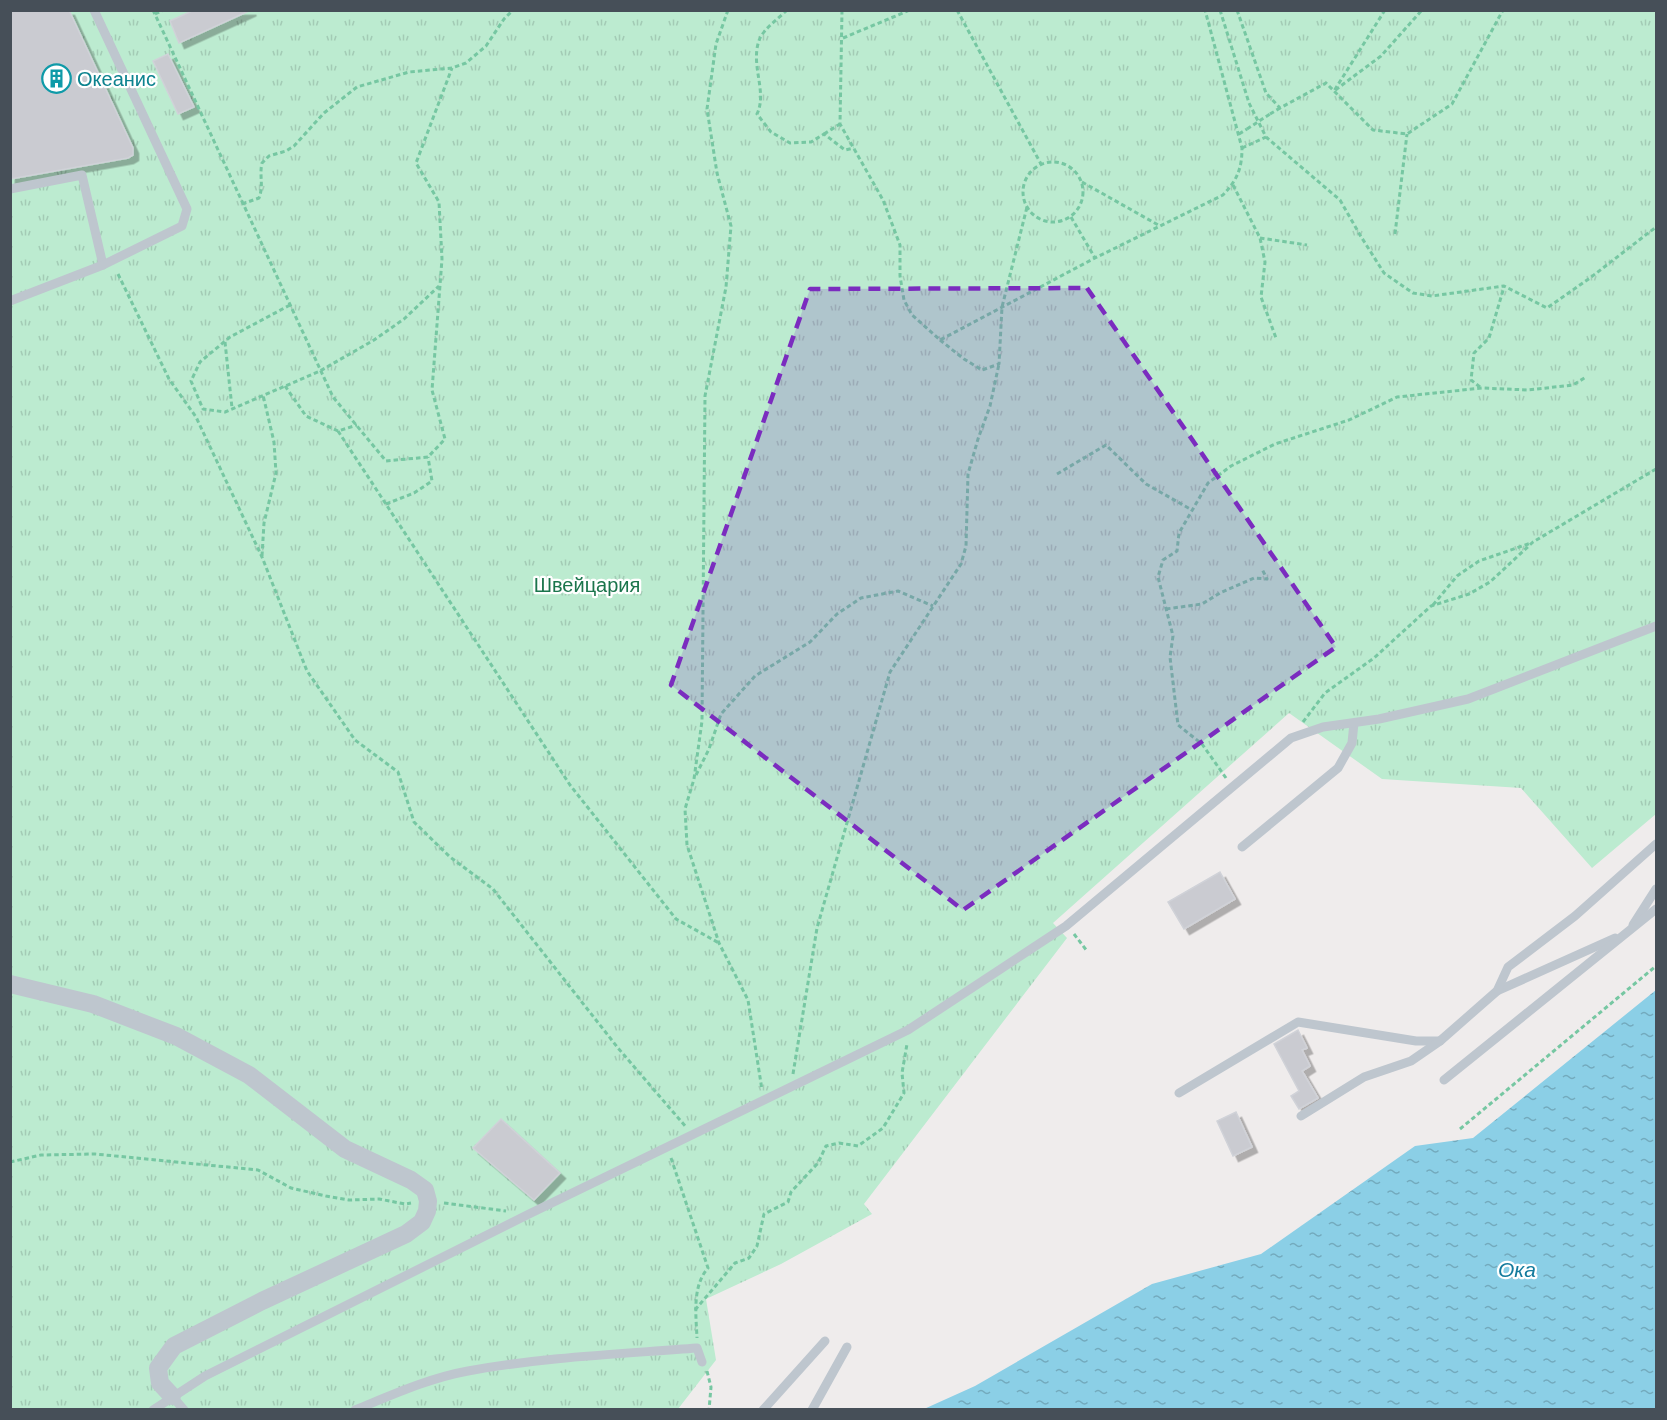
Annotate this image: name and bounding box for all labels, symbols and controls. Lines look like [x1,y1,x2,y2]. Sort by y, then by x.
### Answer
building icon: Океанис [40,63,72,95]
place label: Океанис [77,66,156,92]
park label: Швейцария [534,572,640,598]
water label: Ока [1498,1256,1536,1284]

